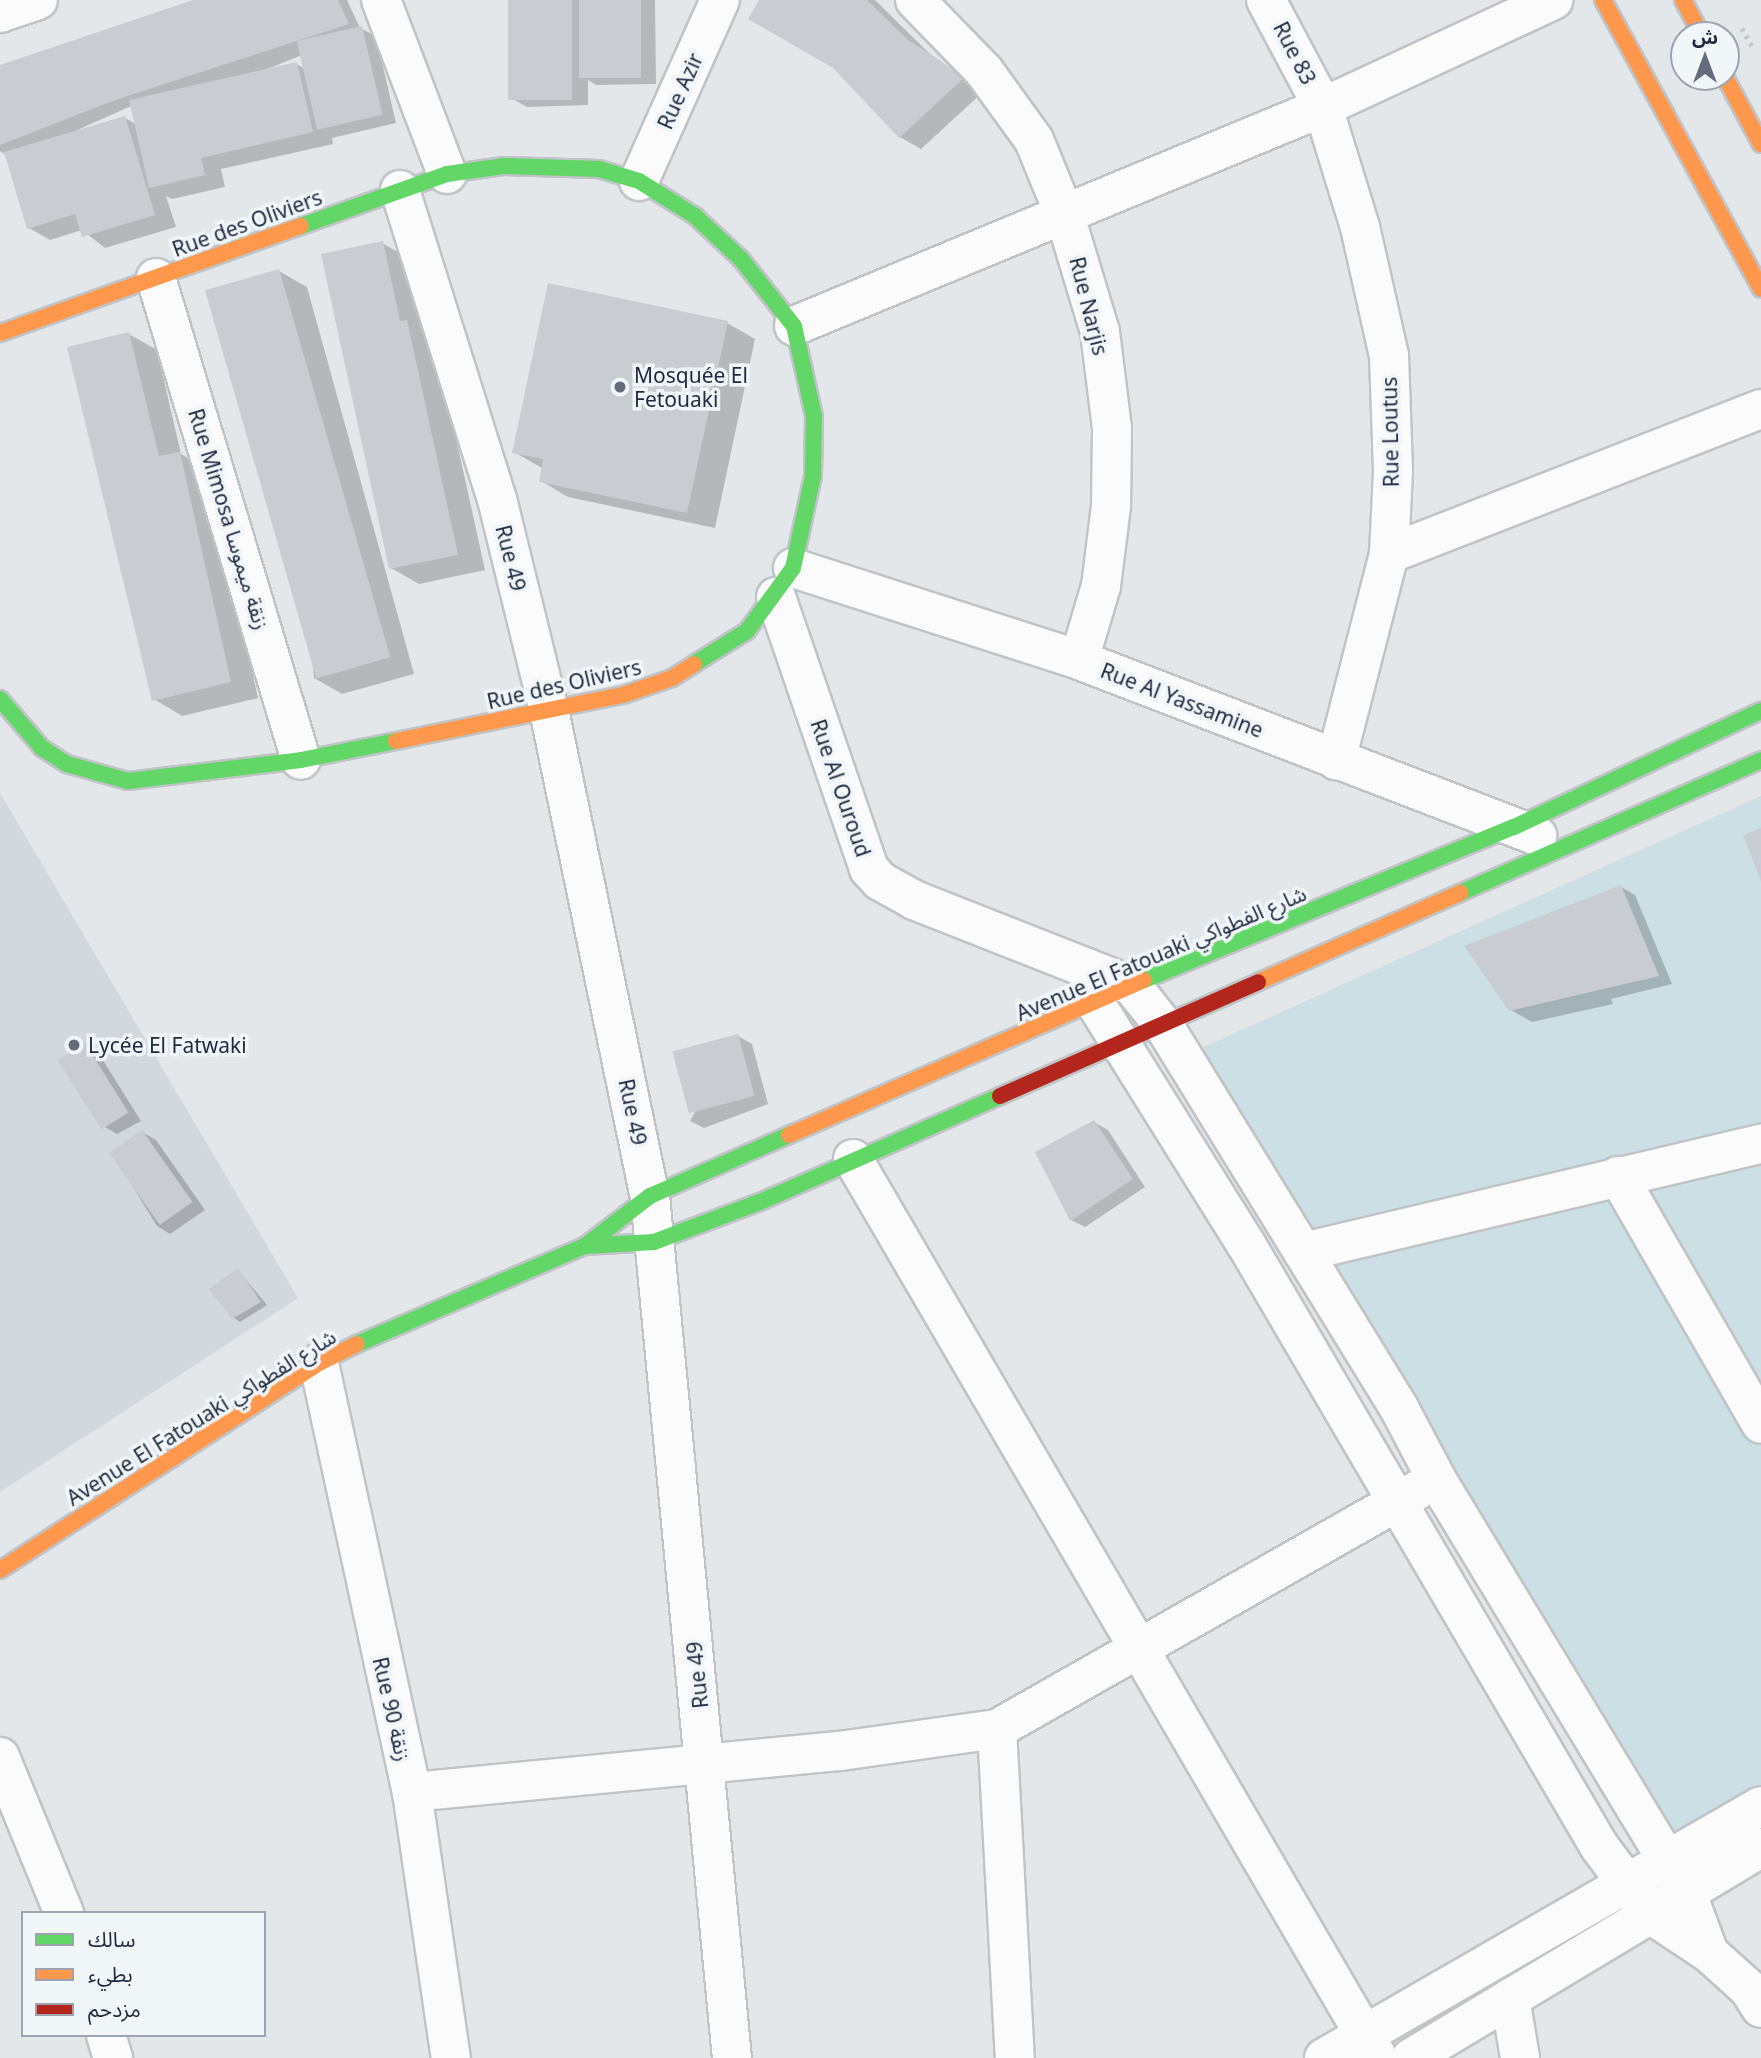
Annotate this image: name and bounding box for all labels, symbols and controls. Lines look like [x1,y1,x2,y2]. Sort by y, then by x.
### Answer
street label: Rue 83 [1268,17,1322,89]
north arrow [1670,21,1740,91]
text: ش [1692,24,1718,50]
street label: Rue Azir [652,49,708,133]
street label: Rue des Oliviers [169,184,325,262]
street label: Rue Narjis [1065,254,1113,358]
place label: Mosquée El Fetouaki [634,362,748,412]
street label: Rue Loutus [1376,376,1404,488]
marker: Mosquée El Fetouaki [612,379,628,395]
street label: Rue Mimosa زنقة ميموسا [183,405,275,633]
street label: Rue 49 [491,522,531,594]
street label: Rue des Oliviers [484,654,644,714]
street label: Rue Al Yassamine [1097,657,1267,743]
street label: Rue Al Ouroud [806,716,876,860]
street label: Avenue El Fatouaki شارع الفطواكي [1012,880,1310,1026]
place label: Lycée El Fatwaki [88,1032,247,1058]
marker: Lycée El Fatwaki [66,1037,82,1053]
street label: Rue 49 [614,1076,652,1148]
street label: Avenue El Fatouaki شارع الفطواكي [62,1323,340,1511]
street label: Rue 49 [681,1640,713,1710]
street label: Rue 90 زنقة [368,1654,416,1764]
legend [21,1911,266,2037]
text: سالك [88,1925,135,1953]
text: بطيء [88,1960,133,1988]
text: مزدحم [88,1995,141,2023]

